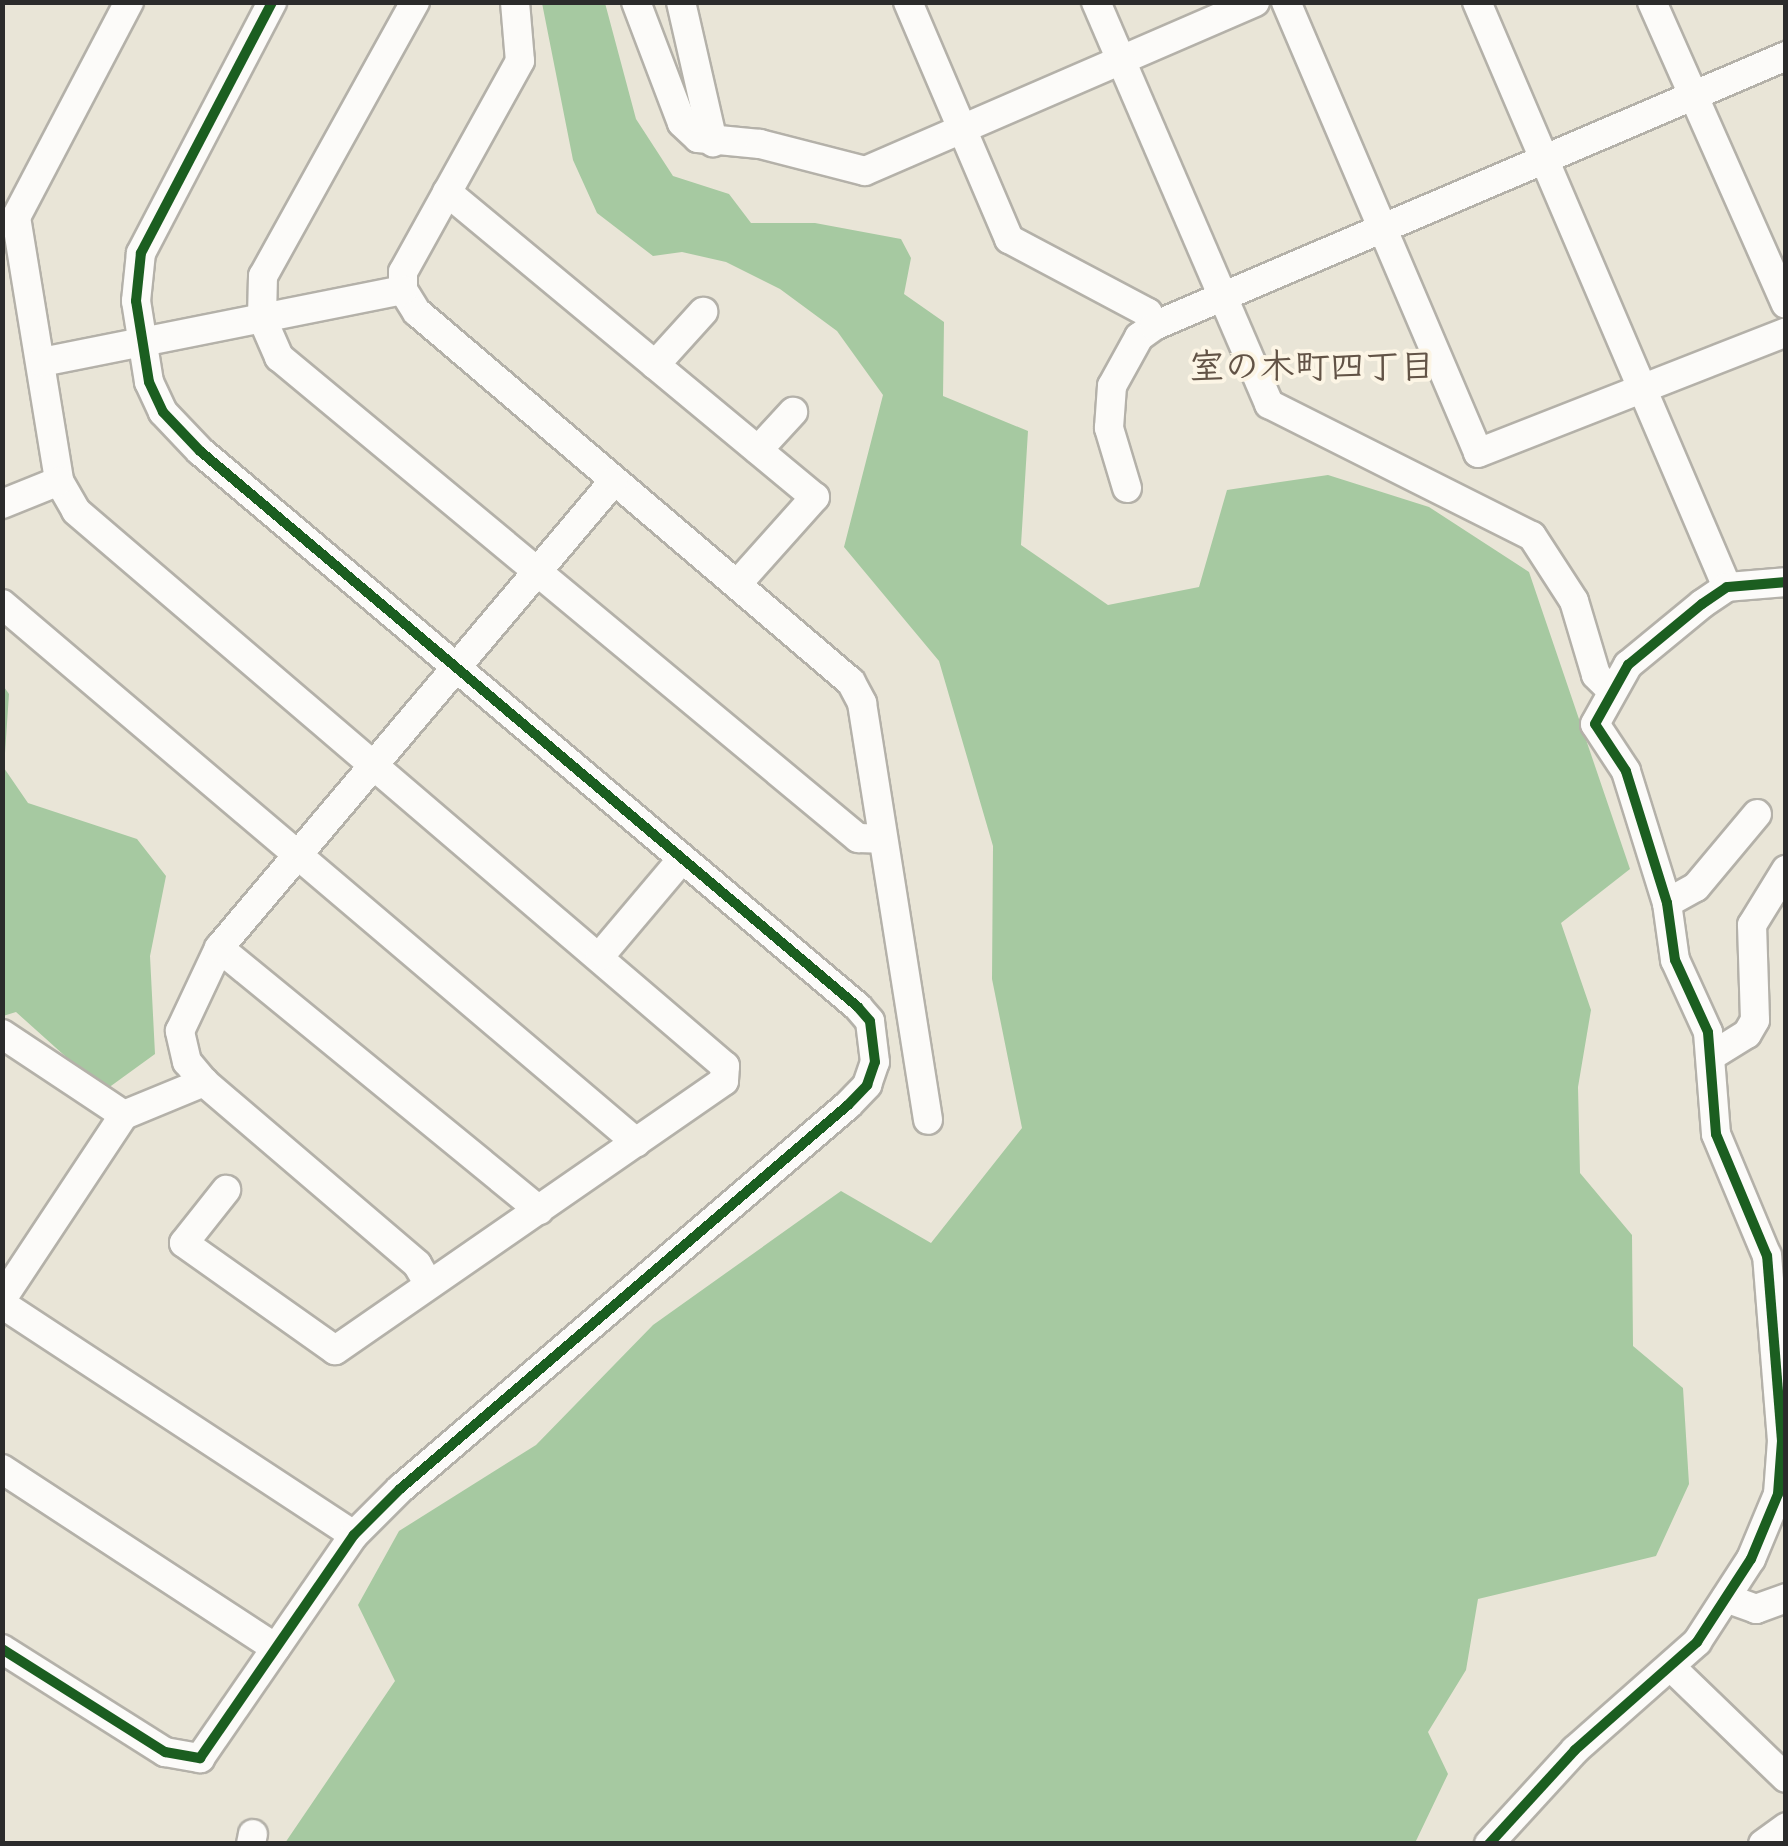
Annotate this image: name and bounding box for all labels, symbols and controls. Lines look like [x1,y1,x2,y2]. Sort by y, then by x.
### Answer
district label: 室の木町四丁目 [1190,350,1434,392]

